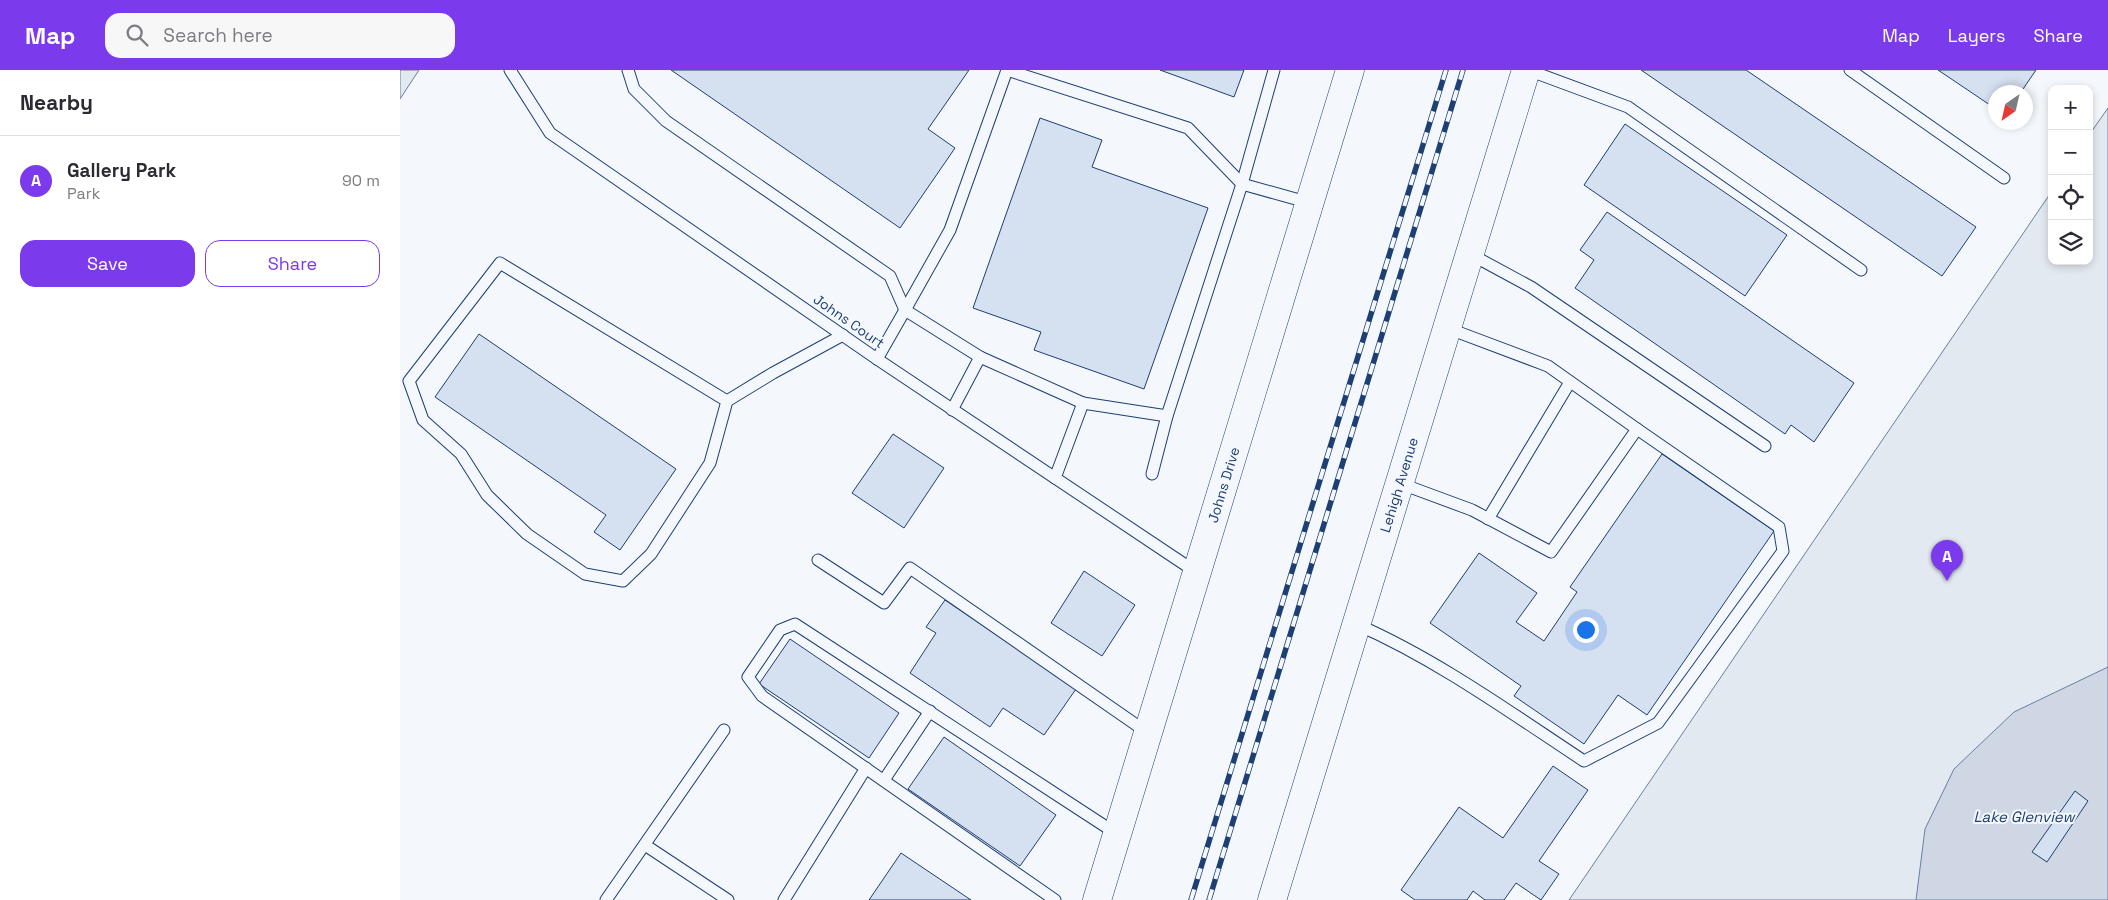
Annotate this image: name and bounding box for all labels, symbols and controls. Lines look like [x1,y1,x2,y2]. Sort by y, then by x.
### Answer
search box [105,13,455,58]
text: Map [25,20,75,51]
icon: search [123,21,151,49]
text: Search here [163,23,273,48]
text: Map [1882,24,1920,47]
text: Layers [1948,24,2005,47]
text: Share [2033,24,2083,47]
north arrow [1988,85,2033,130]
map controls [2048,85,2093,265]
button: + [2048,85,2093,130]
text: Nearby [20,89,93,116]
button: − [2048,130,2093,175]
text: Gallery Park [67,158,176,183]
text: A [31,170,41,191]
text: 90 m [342,170,380,191]
button: locate [2048,175,2093,220]
text: Park [67,183,100,204]
button: layers [2048,220,2093,265]
button: Save [20,240,195,287]
button: Share [205,240,380,287]
street label: Johns Court [810,290,888,352]
street label: Lehigh Avenue [1376,435,1422,535]
street label: Johns Drive [1204,445,1244,525]
pin: A [1931,540,1963,581]
your location [1573,617,1599,643]
water label: Lake Glenview [1973,807,2077,826]

